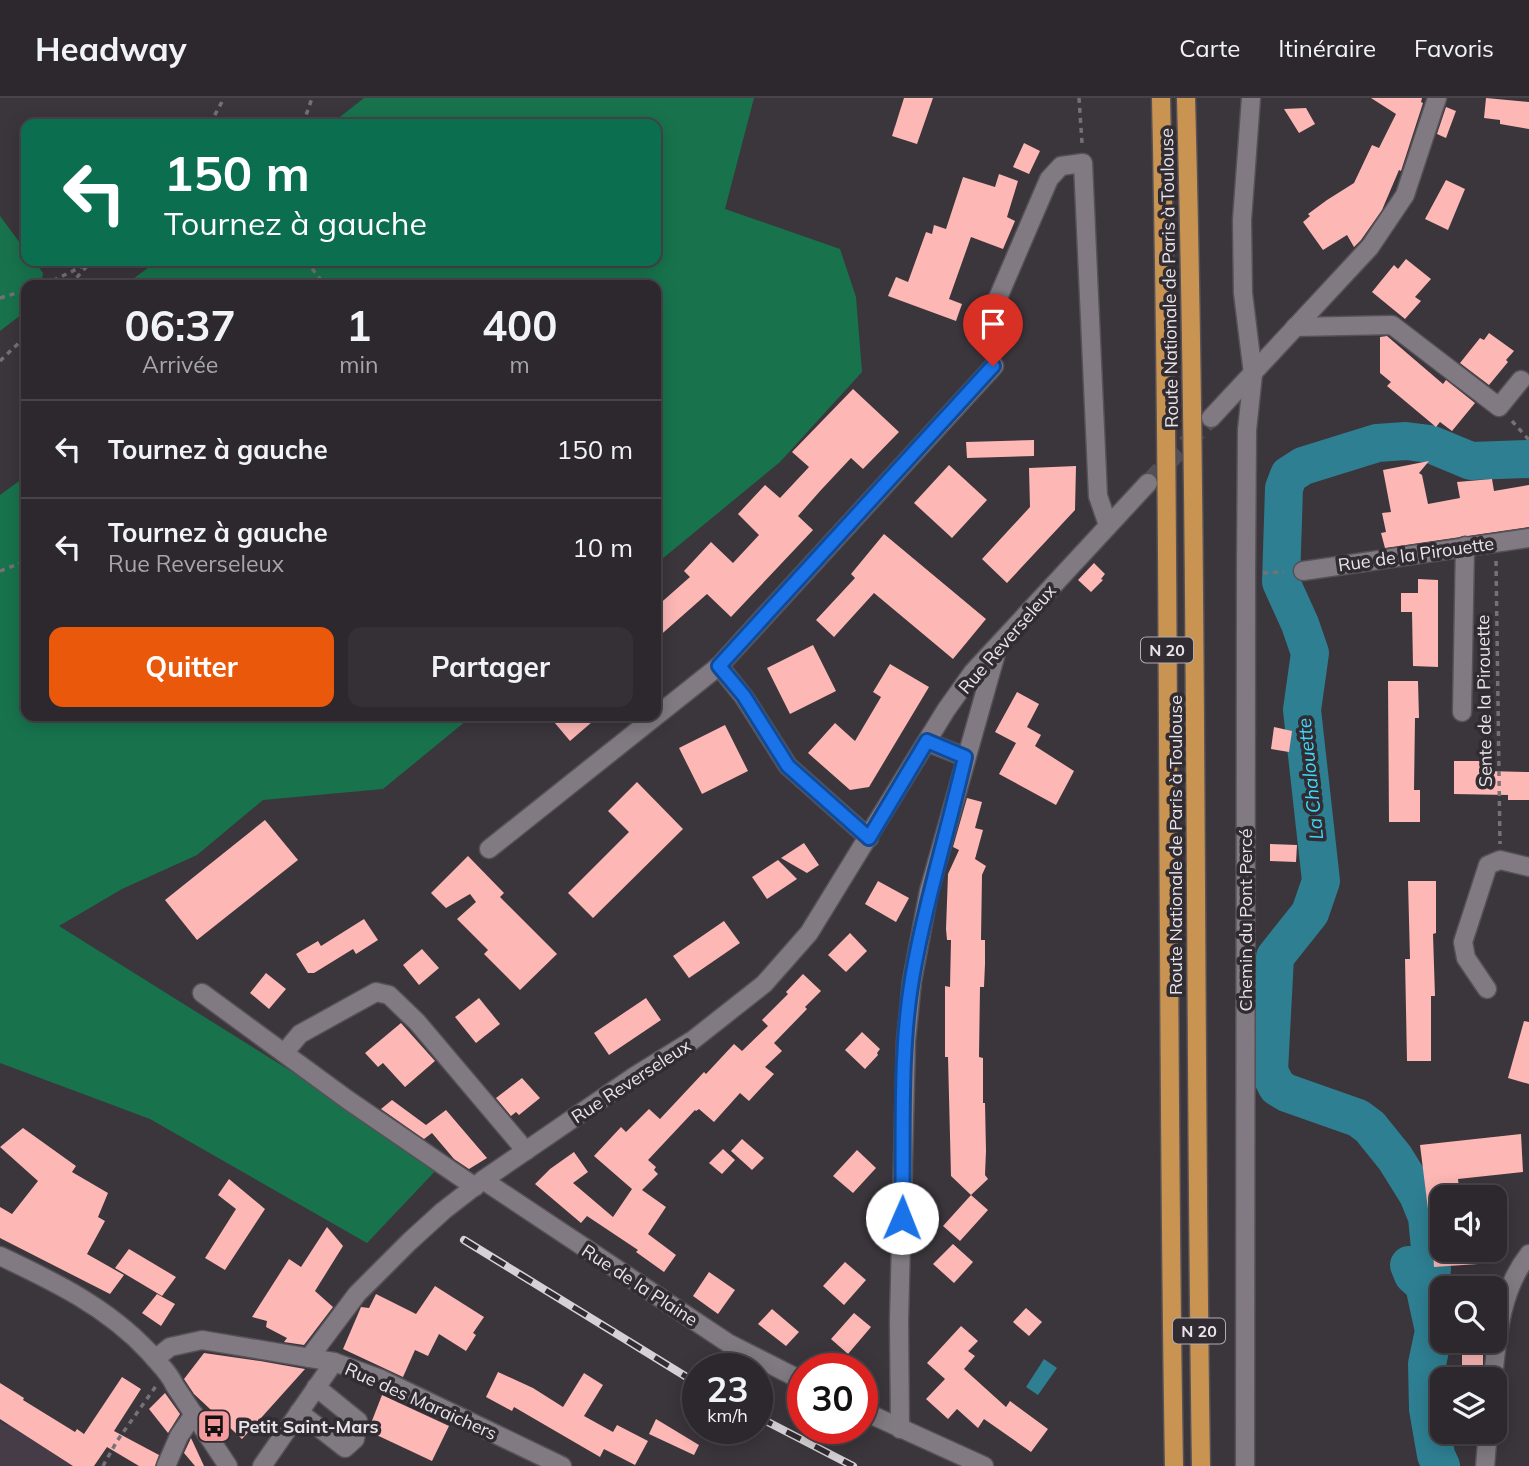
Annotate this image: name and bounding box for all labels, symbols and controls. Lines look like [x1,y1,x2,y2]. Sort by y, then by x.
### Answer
text: Headway [35,28,187,69]
text: Carte [1179,33,1240,63]
text: Itinéraire [1278,33,1376,63]
text: Favoris [1414,33,1494,63]
street label: Route Nationale de Paris à Toulouse [1155,128,1183,428]
text: 150 m [164,142,310,203]
icon: left [49,147,140,238]
text: Tournez à gauche [164,203,427,243]
pin [963,294,1023,366]
text: 06:37 [125,299,236,352]
text: 1 [346,299,371,352]
text: 400 [482,299,557,352]
icon: arrive [974,305,1012,343]
text: Arrivée [142,350,218,379]
text: min [339,350,378,379]
text: m [510,350,530,379]
icon: left [49,430,87,468]
text: Tournez à gauche [108,433,328,466]
text: 150 m [557,433,633,466]
text: Tournez à gauche [108,516,328,549]
icon: left [49,528,87,566]
text: 10 m [572,531,633,564]
street label: Rue de la Pirouette [1336,532,1496,576]
text: Rue Reverseleux [108,549,284,578]
street label: Rue Reverseleux [953,579,1061,699]
street label: Sente de la Pirouette [1471,615,1497,787]
button: Quitter [49,627,334,707]
button: Partager [348,627,633,707]
road number: N 20 [1141,638,1193,663]
street label: Route Nationale de Paris à Toulouse [1164,695,1187,995]
water label: La Chalouette [1292,717,1328,841]
street label: Chemin du Pont Percé [1234,828,1257,1012]
street label: Rue Reverseleux [567,1034,695,1128]
position arrow [865,1181,939,1255]
map controls [1430,1185,1507,1444]
button: sound [1430,1185,1507,1262]
street label: Rue de la Plaine [578,1239,702,1331]
button: search [1430,1276,1507,1353]
road number: N 20 [1173,1318,1225,1344]
speed limit sign: 30 [787,1353,878,1444]
street label: Rue des Maraichers [341,1357,501,1445]
text: 23 [706,1367,749,1411]
button: layers [1430,1367,1507,1444]
text: km/h [707,1404,748,1427]
bus stop icon: Petit Saint-Mars [195,1407,233,1445]
place label: Petit Saint-Mars [238,1415,378,1438]

